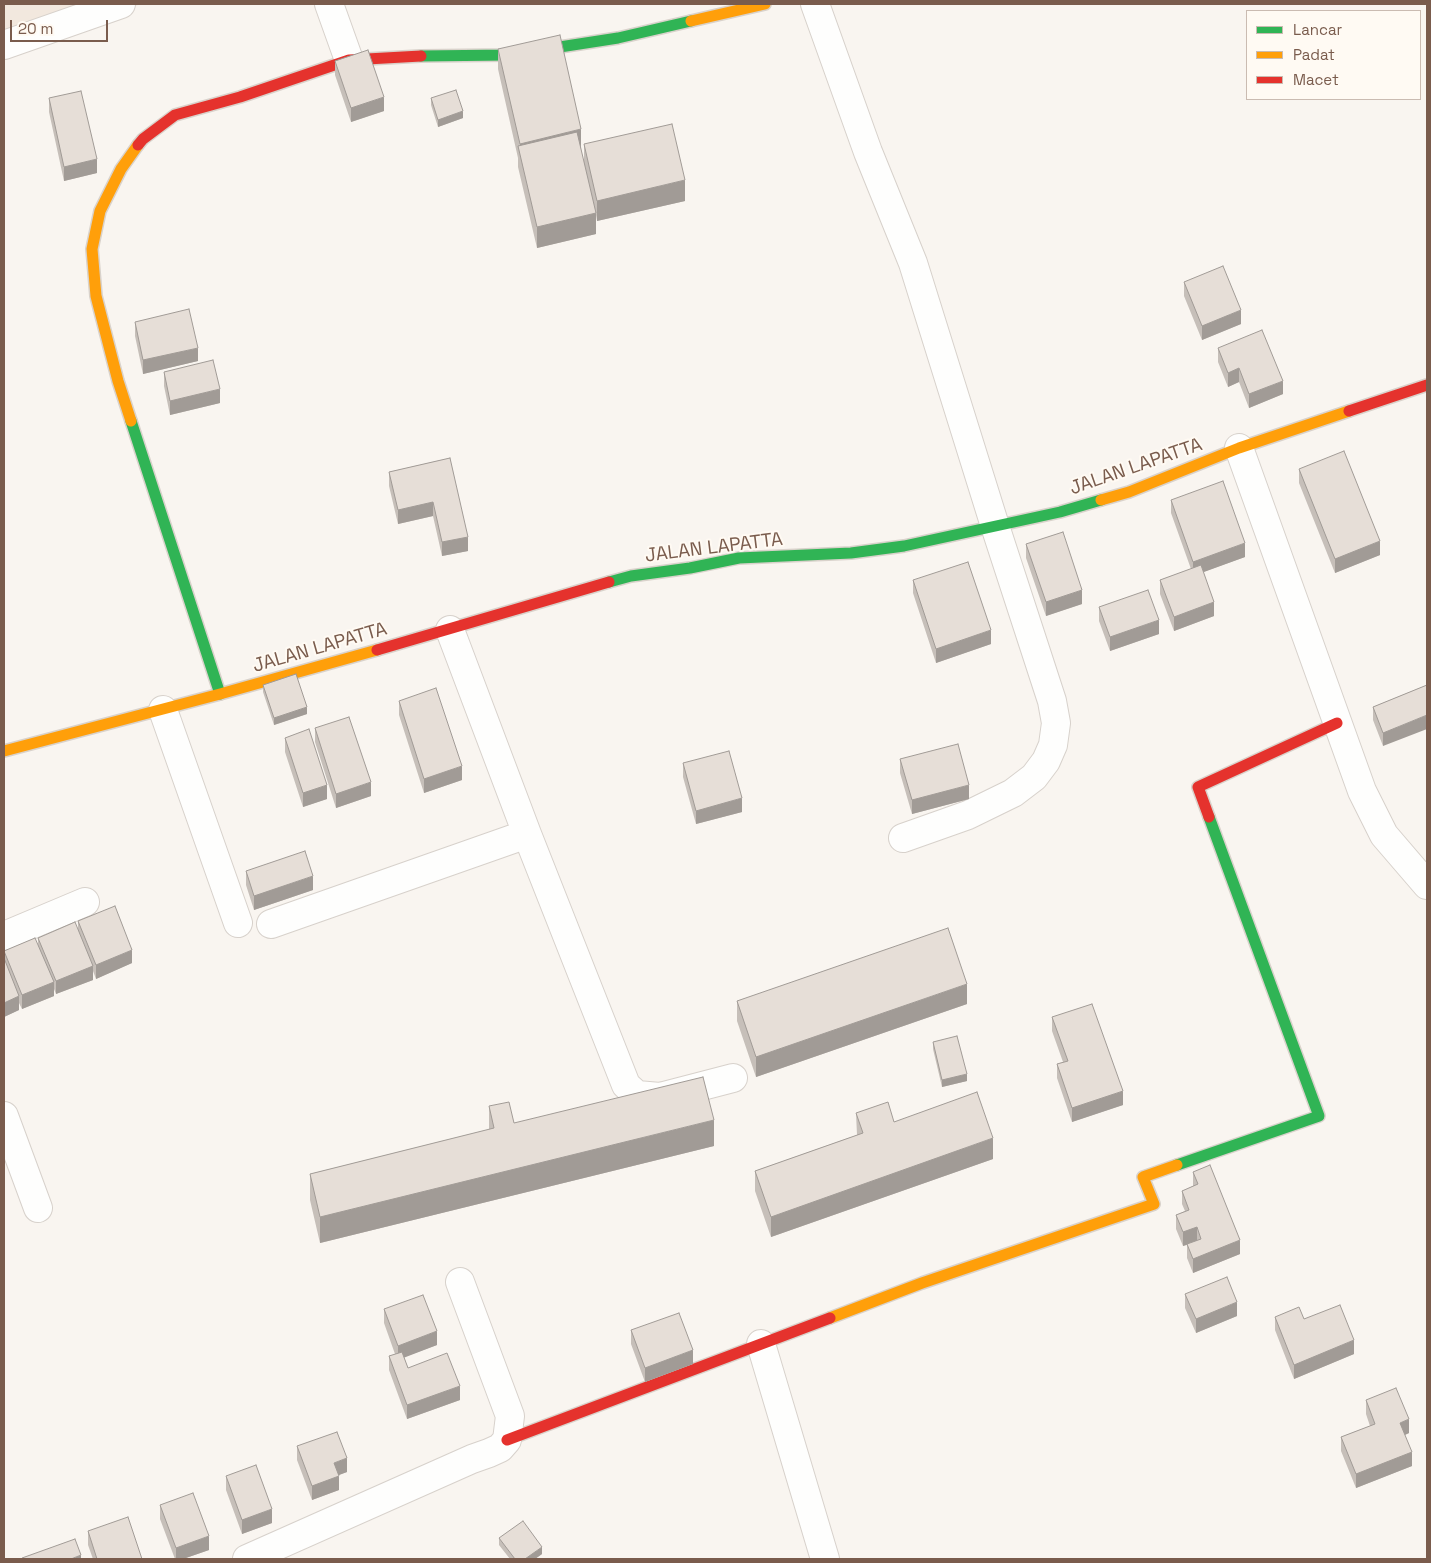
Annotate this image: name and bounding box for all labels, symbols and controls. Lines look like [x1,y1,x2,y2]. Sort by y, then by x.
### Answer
scale bar [12,10,110,42]
legend [1246,10,1421,100]
text: 20 m [18,19,53,38]
text: Lancar [1293,20,1342,39]
text: Padat [1293,45,1335,64]
text: Macet [1293,70,1339,89]
street label: JALAN LAPATTA [1067,434,1205,500]
street label: JALAN LAPATTA [644,528,784,568]
street label: JALAN LAPATTA [250,618,390,678]

